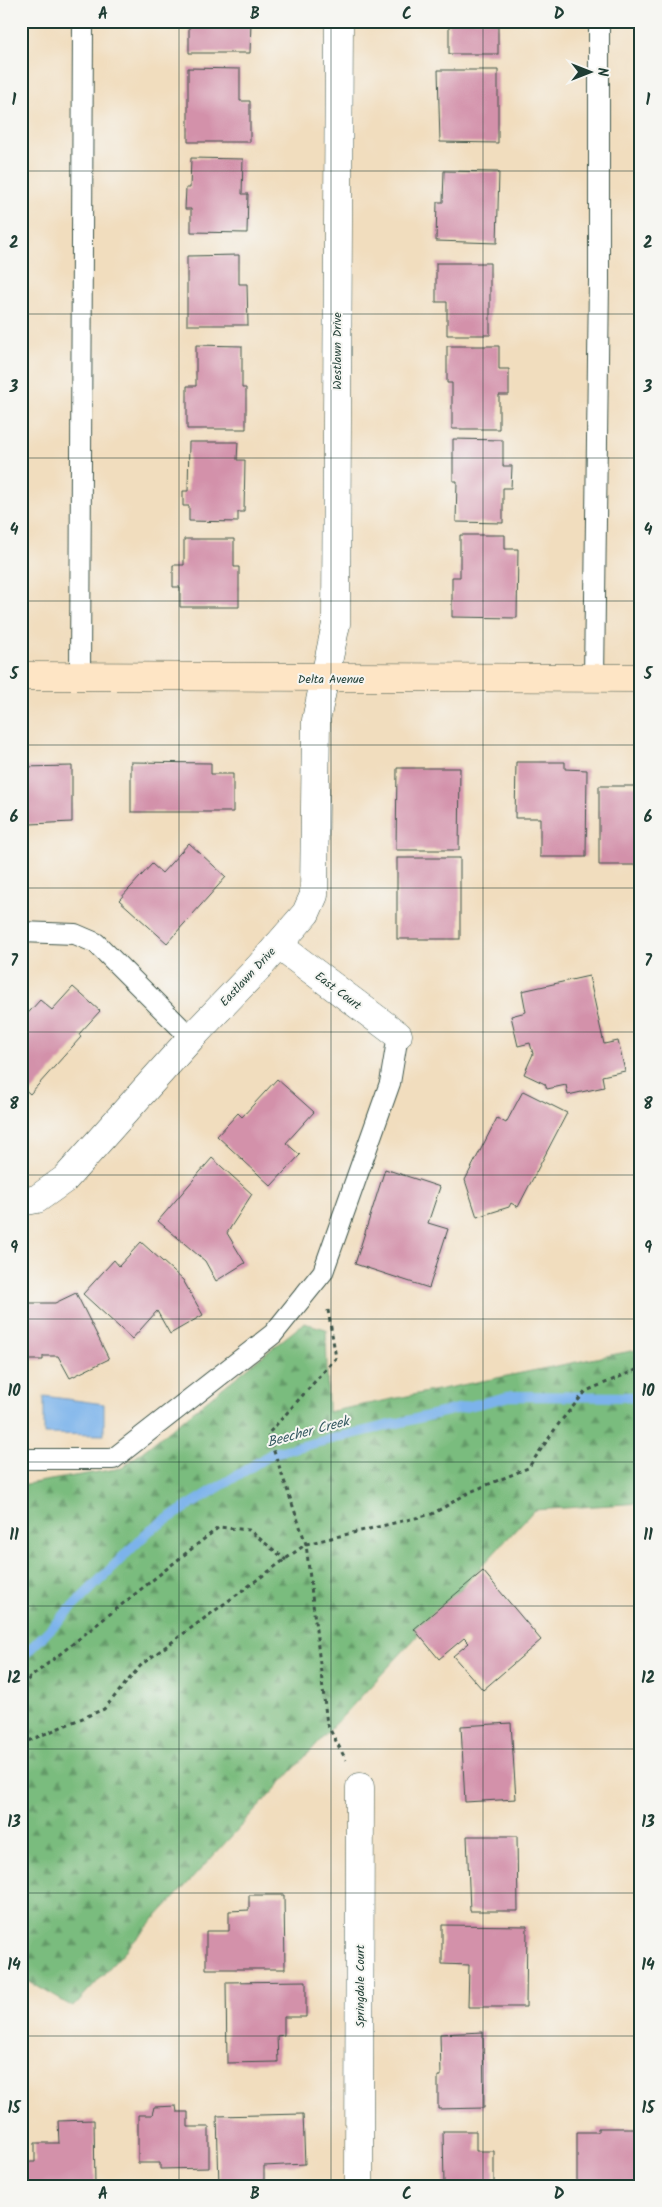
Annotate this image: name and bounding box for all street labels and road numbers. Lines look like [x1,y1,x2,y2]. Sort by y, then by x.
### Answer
street label: Westlawn Drive [328,312,347,390]
street label: Delta Avenue [298,670,365,689]
street label: Eastlawn Drive [215,943,281,1011]
street label: East Court [311,967,366,1015]
street label: Springdale Court [351,1944,370,2027]

